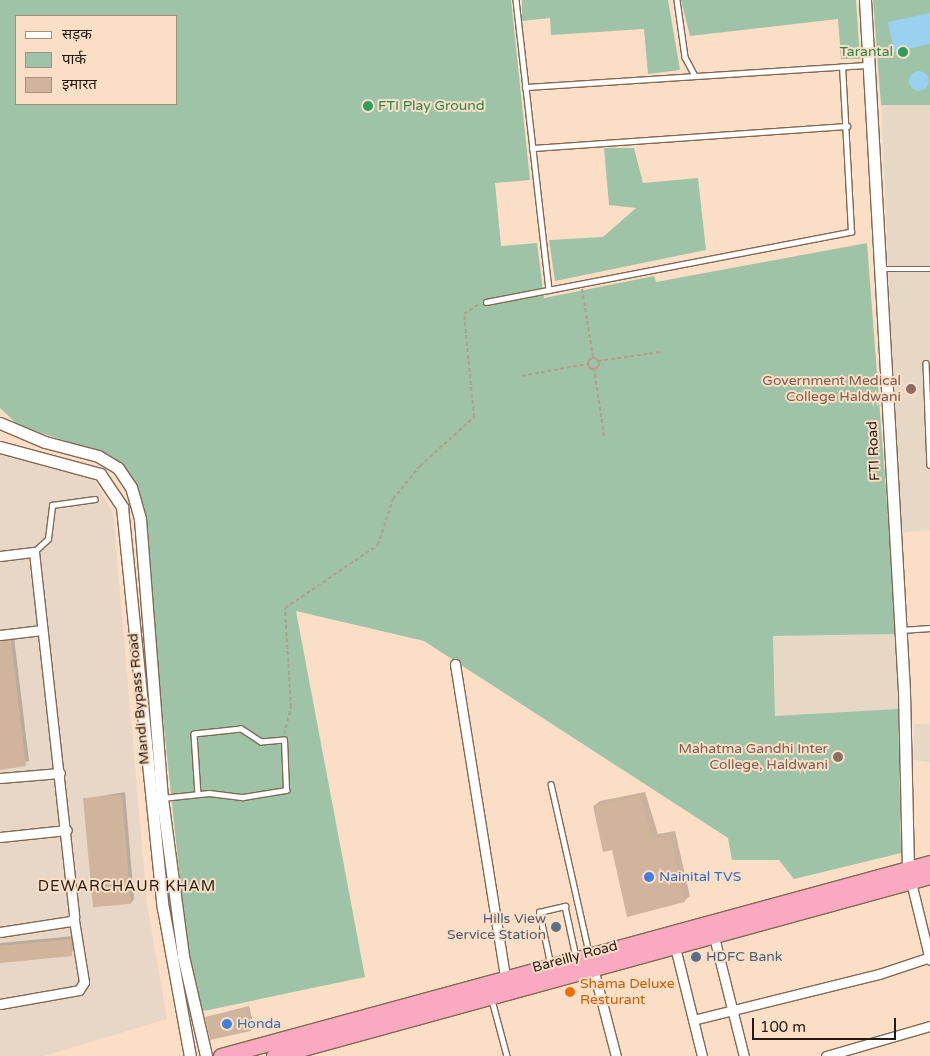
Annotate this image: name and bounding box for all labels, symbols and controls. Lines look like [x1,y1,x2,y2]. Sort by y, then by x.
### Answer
legend [15,15,178,105]
text: सड़क [62,25,92,43]
place label: Tarantal [839,44,893,60]
marker: Tarantal [897,46,909,58]
text: पार्क [62,50,86,68]
text: इमारत [62,75,97,93]
place label: FTI Play Ground [378,98,485,114]
marker: FTI Play Ground [362,100,374,112]
place label: Government Medical College Haldwani [762,373,901,406]
marker: Government Medical College Haldwani [905,383,917,395]
street label: FTI Road [864,421,884,481]
street label: Mandi Bypass Road [125,633,153,765]
place label: Mahatma Gandhi Inter College, Haldwani [678,741,828,774]
marker: Mahatma Gandhi Inter College, Haldwani [832,751,844,763]
place label: Nainital TVS [659,869,741,885]
marker: Nainital TVS [643,871,655,883]
district label: DEWARCHAUR KHAM [36,878,218,896]
place label: Hills View Service Station [447,911,546,944]
marker: Hills View Service Station [550,921,562,933]
street label: Bareilly Road [531,938,619,976]
place label: HDFC Bank [706,949,782,965]
marker: HDFC Bank [690,951,702,963]
place label: Shama Deluxe Resturant [580,976,675,1009]
marker: Shama Deluxe Resturant [564,986,576,998]
scale bar [755,1008,899,1040]
place label: Honda [237,1016,281,1032]
marker: Honda [221,1018,233,1030]
text: 100 m [760,1018,806,1036]

